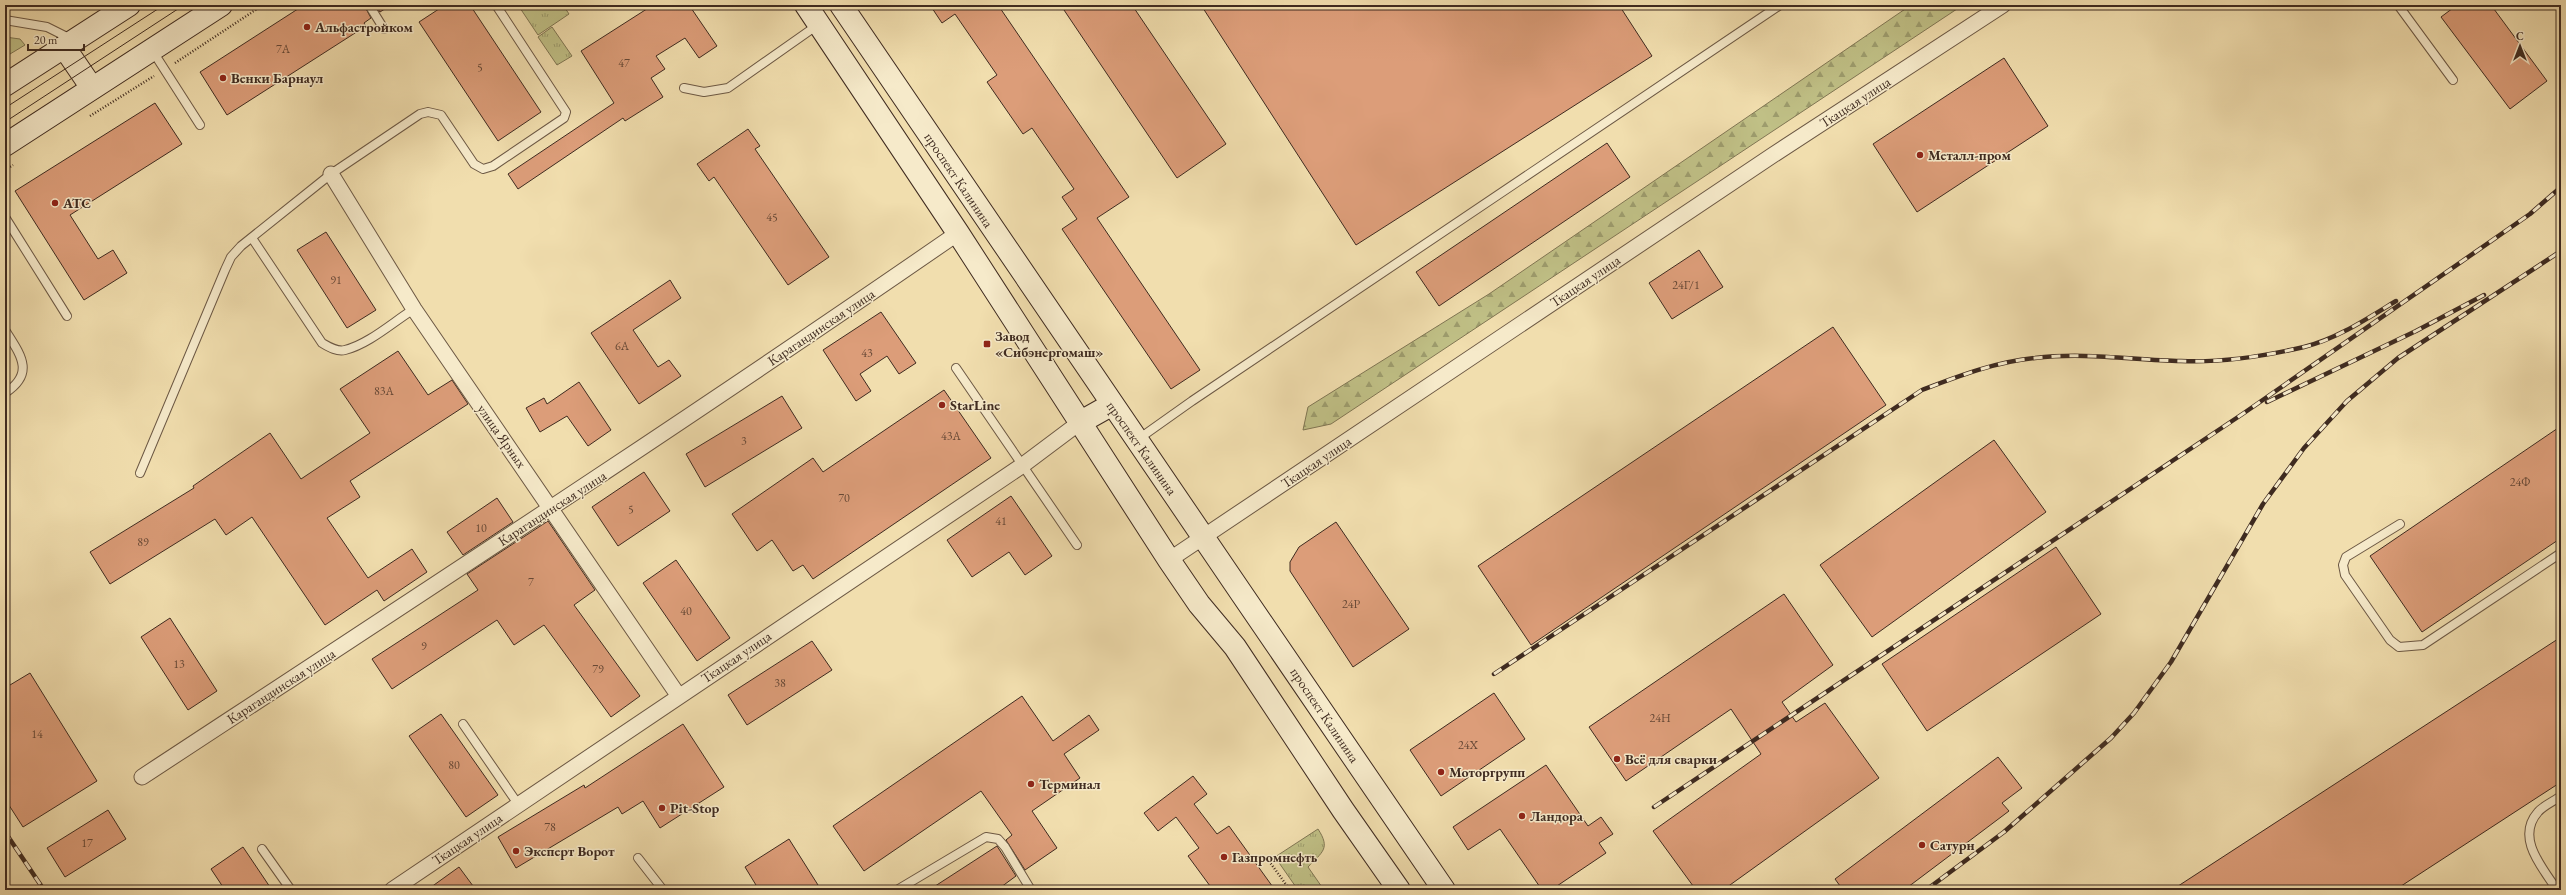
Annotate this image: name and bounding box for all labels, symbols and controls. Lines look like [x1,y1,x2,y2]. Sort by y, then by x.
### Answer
place label: Альфастройком [314,18,413,36]
marker: Альфастройком [302,22,312,32]
scale bar [28,26,84,52]
north arrow [2500,26,2540,66]
text: С [2516,29,2524,43]
text: 20 m [34,32,58,48]
house number: 7А [276,41,291,57]
house number: 47 [618,55,630,71]
house number: 5 [477,59,483,75]
place label: Венки Барнаул [231,69,324,87]
street label: Ткацкая улица [1816,72,1894,132]
marker: Венки Барнаул [218,73,228,83]
street label: проспект Калинина [921,129,998,231]
place label: Металл-пром [1928,146,2011,164]
marker: Металл-пром [1915,150,1925,160]
place label: АТС [62,194,91,212]
marker: АТС [50,198,60,208]
house number: 45 [766,209,778,225]
street label: Ткацкая улица [1546,251,1624,311]
house number: 91 [330,272,342,288]
house number: 24Г/1 [1672,277,1700,293]
street label: Карагандинская улица [764,284,878,370]
place label: Завод «Сибэнергомаш» [995,327,1104,361]
house number: 6А [615,338,630,354]
marker: Завод «Сибэнергомаш» [982,339,992,349]
house number: 43 [861,345,873,361]
house number: 83А [374,383,395,399]
place label: StarLine [950,396,1000,414]
street label: проспект Калинина [1103,397,1181,499]
marker: StarLine [937,400,947,410]
street label: улица Ярных [473,401,531,471]
house number: 43А [941,428,962,444]
street label: Ткацкая улица [1277,432,1355,492]
house number: 3 [741,433,747,449]
street label: Карагандинская улица [494,466,610,550]
house number: 24Ф [2510,474,2530,490]
house number: 70 [838,490,850,506]
house number: 5 [628,501,634,517]
house number: 41 [995,513,1007,529]
house number: 10 [475,520,487,536]
house number: 89 [137,534,149,550]
house number: 7 [528,574,534,590]
house number: 24Р [1342,596,1360,612]
house number: 40 [680,603,692,619]
street label: Ткацкая улица [697,627,775,687]
house number: 9 [421,638,427,654]
street label: Карагандинская улица [223,644,339,728]
house number: 13 [173,656,185,672]
house number: 79 [592,661,604,677]
street label: проспект Калинина [1287,664,1364,766]
house number: 38 [774,675,786,691]
house number: 24Н [1649,710,1671,726]
house number: 14 [31,726,43,742]
house number: 24Х [1458,737,1479,753]
place label: Всё для сварки [1625,750,1717,768]
marker: Всё для сварки [1612,754,1622,764]
house number: 80 [448,757,460,773]
place label: Моторгрупп [1449,763,1525,781]
marker: Моторгрупп [1436,767,1446,777]
place label: Терминал [1039,775,1101,793]
marker: Терминал [1026,779,1036,789]
place label: Pit-Stop [670,799,720,817]
marker: Pit-Stop [657,803,667,813]
place label: Ландора [1530,807,1584,825]
street label: Ткацкая улица [428,809,506,869]
marker: Ландора [1517,811,1527,821]
house number: 78 [544,819,556,835]
house number: 17 [81,835,93,851]
place label: Сатурн [1930,836,1975,854]
marker: Сатурн [1917,840,1927,850]
place label: Эксперт Ворот [524,842,615,860]
marker: Эксперт Ворот [511,846,521,856]
place label: Газпромнефть [1232,848,1318,866]
marker: Газпромнефть [1219,852,1229,862]

